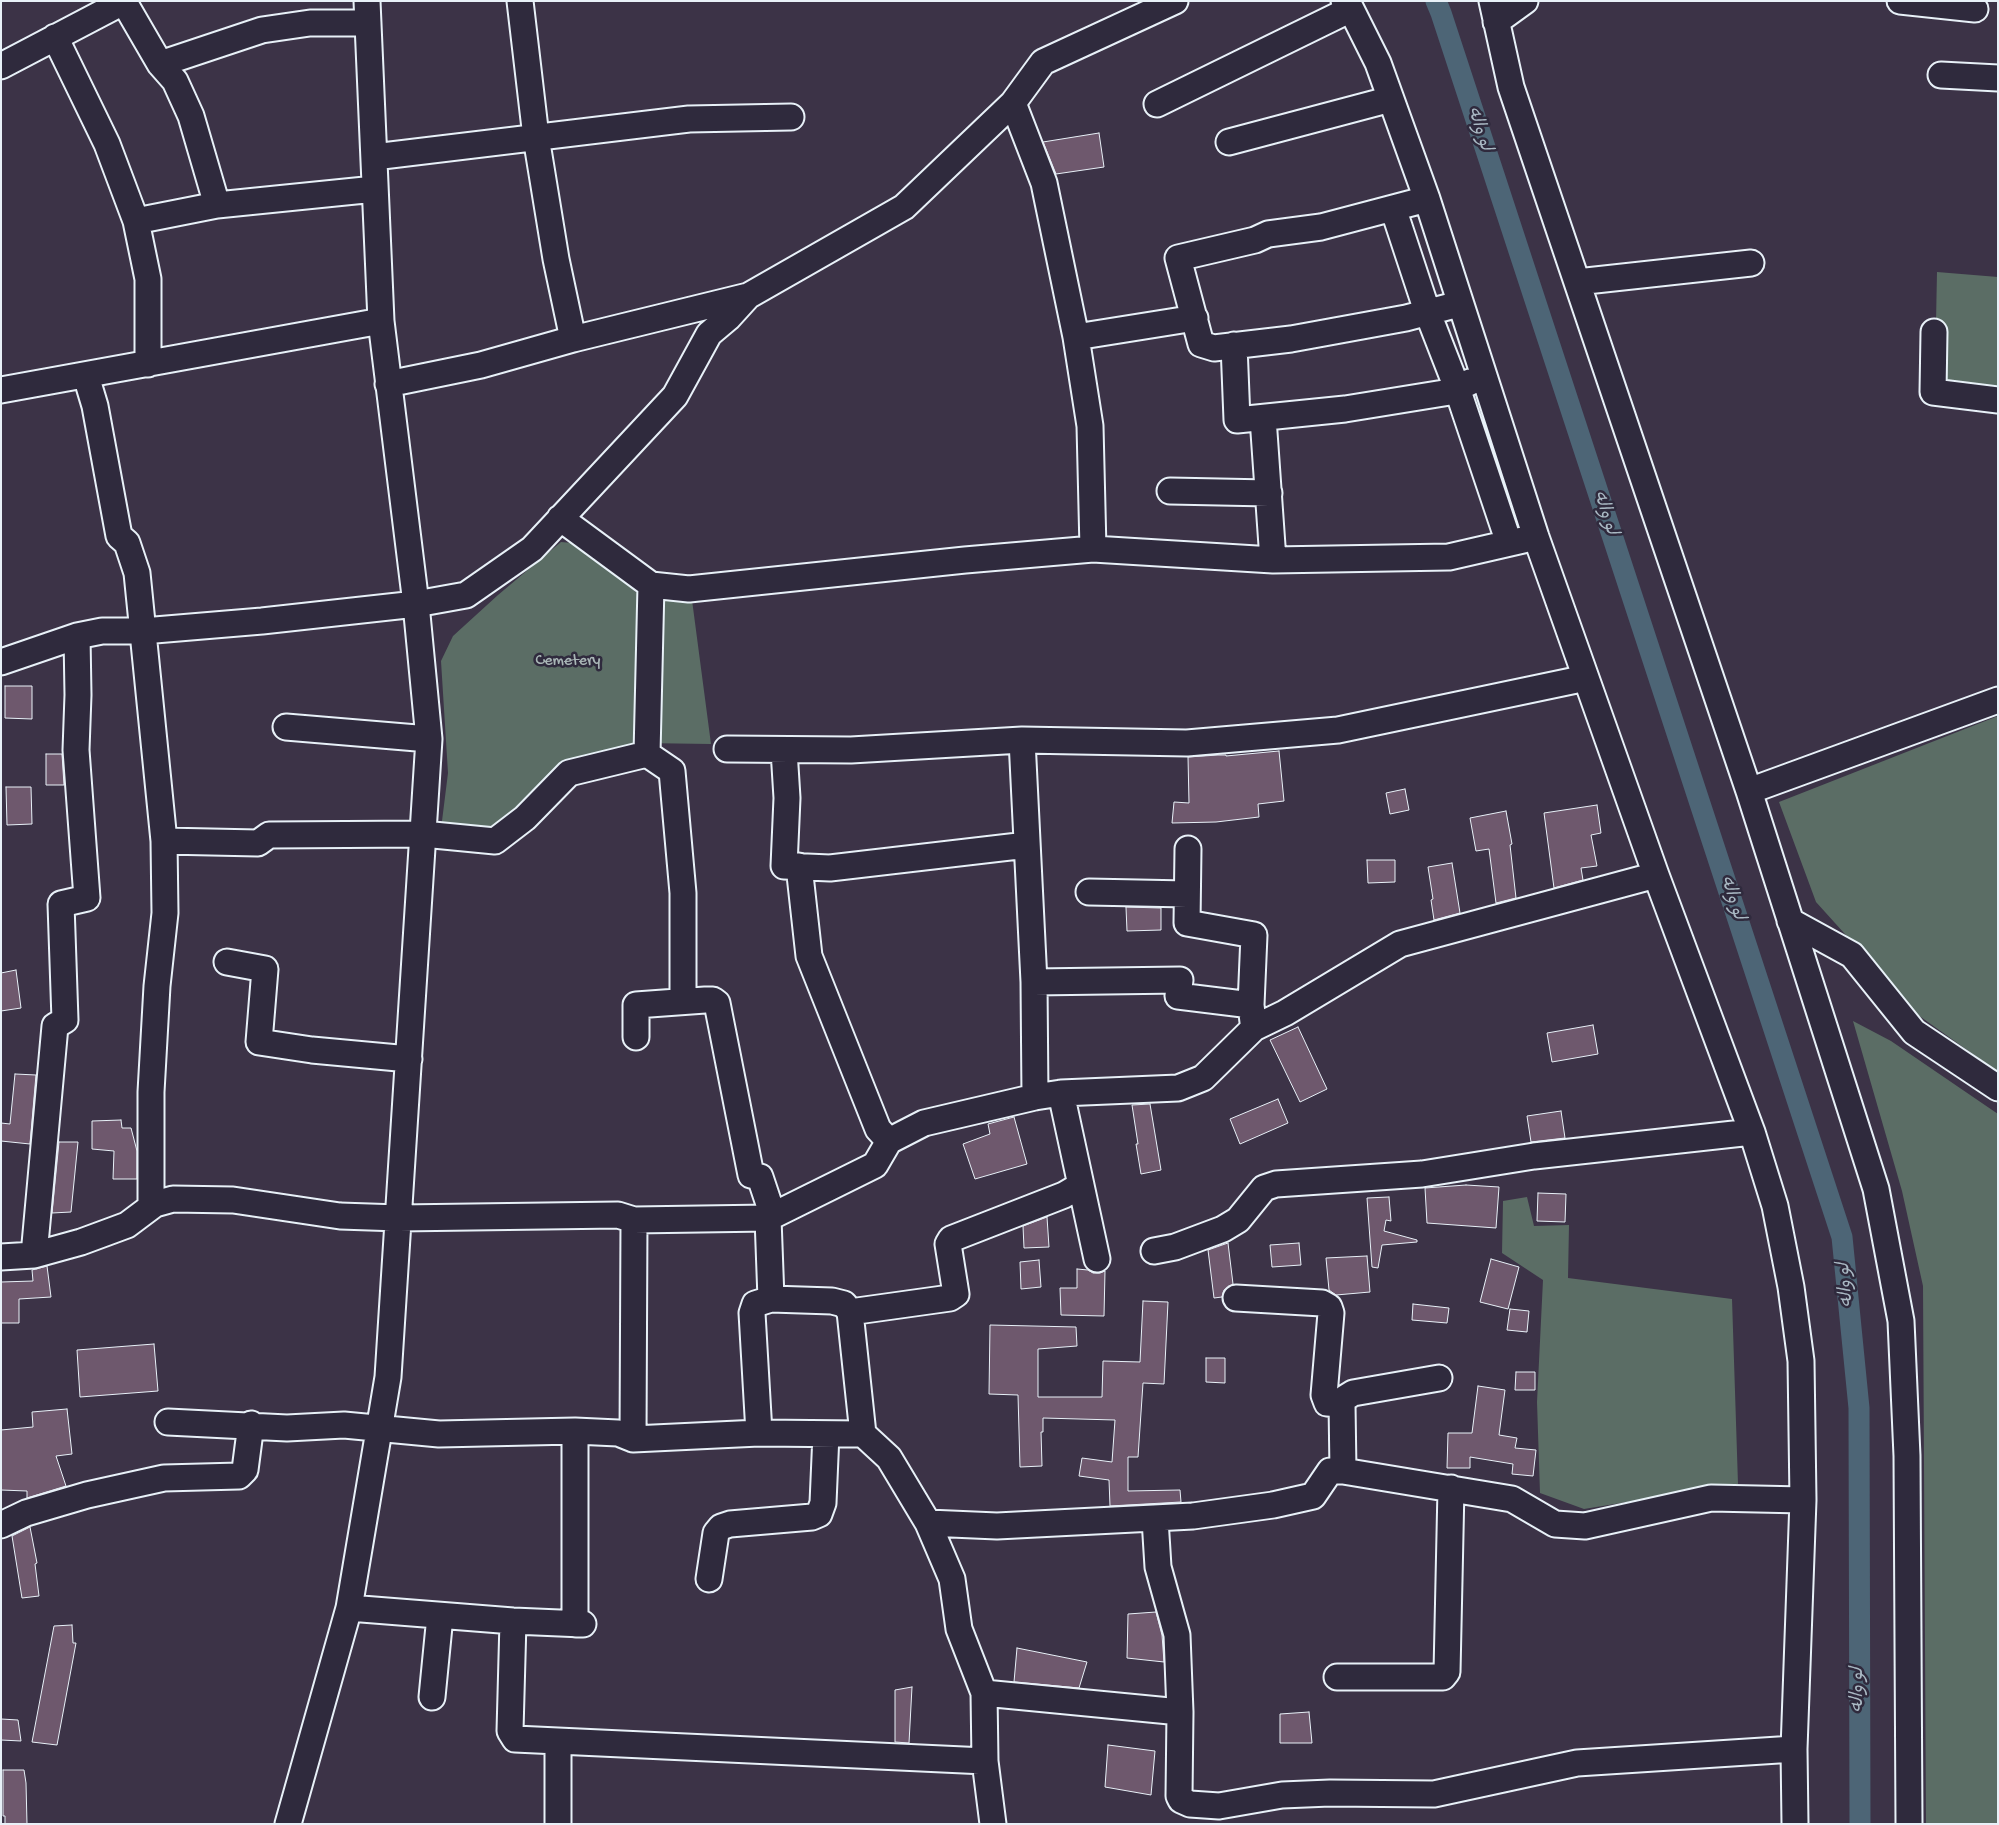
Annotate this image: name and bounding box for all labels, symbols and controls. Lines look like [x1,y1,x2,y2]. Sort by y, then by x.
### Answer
water label: لو واله [1461,104,1495,154]
water label: لو واله [1587,488,1621,538]
park label: Cemetery [536,652,600,672]
water label: لو واله [1714,873,1748,923]
water label: لو واله [1834,1262,1860,1308]
water label: لو واله [1848,1668,1870,1712]

